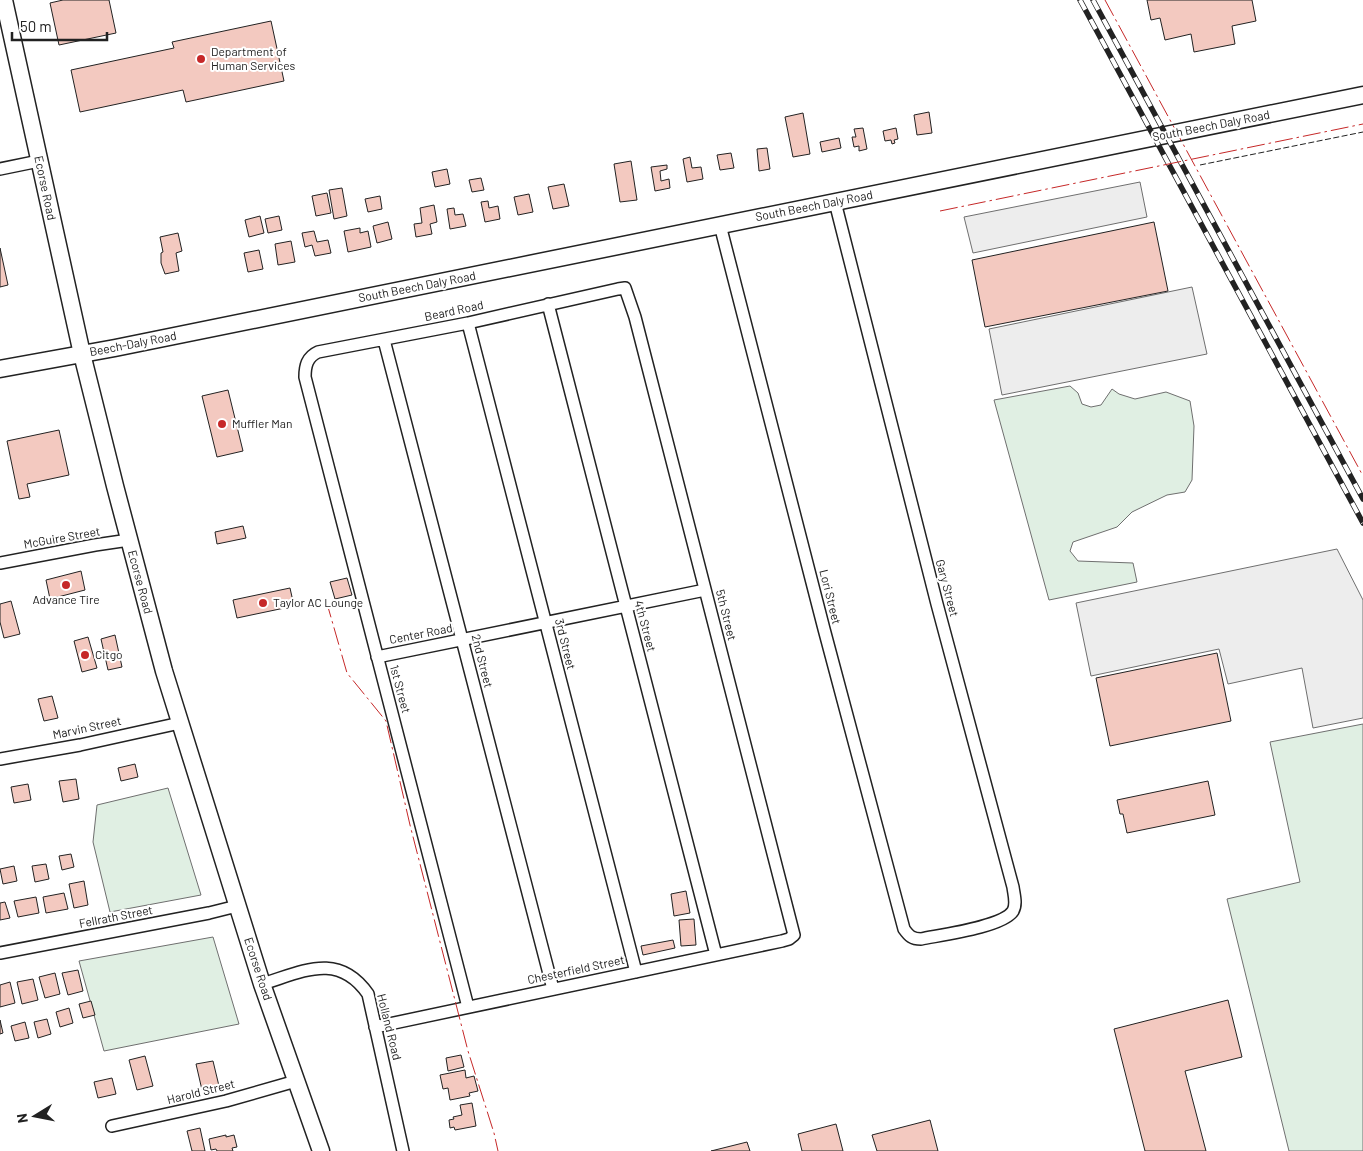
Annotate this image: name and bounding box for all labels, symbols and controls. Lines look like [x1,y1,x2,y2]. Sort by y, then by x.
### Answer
scale bar [12,10,108,42]
text: 50 m [20,17,52,35]
place label: Department of Human Services [211,44,296,72]
marker: Department of Human Services [195,53,207,65]
street label: South Beech Daly Road [1151,107,1271,143]
street label: Ecorse Road [32,154,60,221]
street label: South Beech Daly Road [754,187,874,223]
street label: South Beech Daly Road [357,268,477,304]
street label: Beard Road [423,297,484,323]
street label: Beech-Daly Road [88,328,178,358]
place label: Muffler Man [232,416,292,430]
marker: Muffler Man [216,418,228,430]
street label: McGuire Street [22,523,101,551]
street label: Ecorse Road [126,548,156,615]
street label: Gary Street [934,558,962,618]
street label: Lori Street [817,568,845,626]
marker: Advance Tire [60,579,72,591]
street label: 5th Street [714,588,740,642]
place label: Advance Tire [32,592,100,606]
place label: Taylor AC Lounge [273,595,363,609]
marker: Taylor AC Lounge [257,597,269,609]
street label: 4th Street [632,599,660,653]
street label: 3rd Street [553,617,579,671]
street label: Center Road [388,620,454,646]
street label: 2nd Street [470,633,496,689]
place label: Citgo [95,647,123,661]
marker: Citgo [79,649,91,661]
street label: 1st Street [388,663,414,714]
street label: Marvin Street [51,713,122,741]
street label: Fellrath Street [78,902,154,930]
street label: Ecorse Road [242,935,276,1002]
street label: Chesterfield Street [526,952,626,986]
street label: Holland Road [375,992,405,1061]
street label: Harold Street [165,1076,236,1106]
north arrow [10,1091,60,1141]
text: N [13,1112,31,1124]

